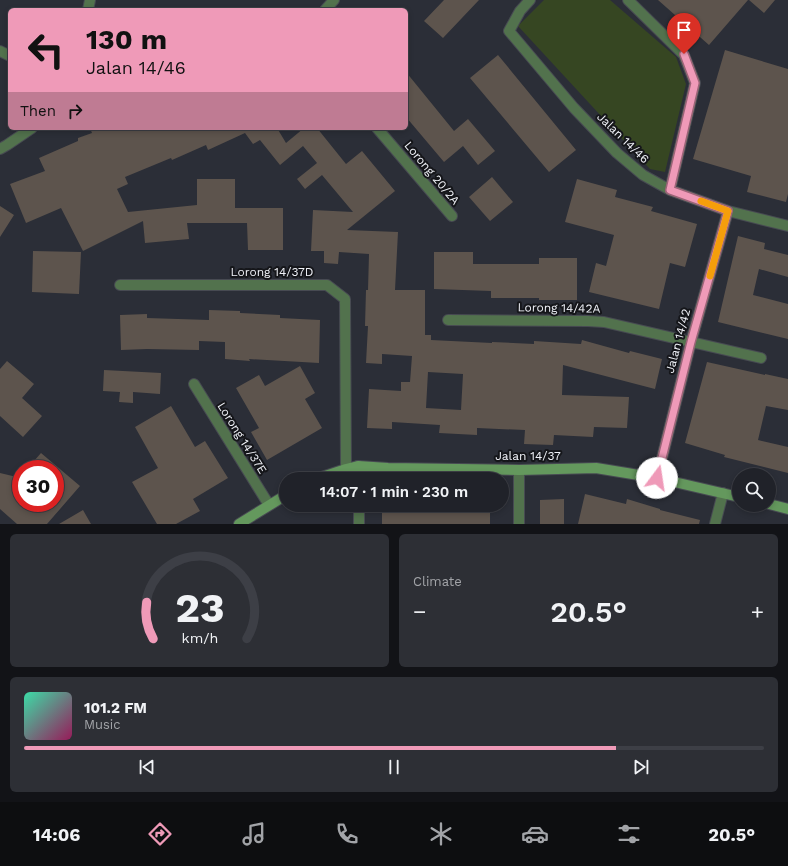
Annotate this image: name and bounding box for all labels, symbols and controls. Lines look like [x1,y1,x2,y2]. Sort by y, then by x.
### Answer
pin [667,13,701,54]
icon: arrive [673,19,695,41]
text: 130 m [86,23,167,56]
icon: left [20,24,72,76]
text: Jalan 14/46 [86,57,186,78]
icon: right [64,100,86,122]
text: Then [20,102,56,120]
street label: Jalan 14/46 [594,110,652,166]
street label: Lorong 20/2A [401,138,463,208]
street label: Lorong 14/37D [231,265,313,279]
street label: Lorong 14/42A [517,300,601,316]
street label: Jalan 14/42 [663,307,693,375]
street label: Lorong 14/37E [214,400,270,477]
street label: Jalan 14/37 [495,449,561,463]
position arrow [636,457,678,499]
speed limit sign: 30 [12,460,64,512]
map controls [732,468,776,512]
button: search [732,468,776,512]
text: 14:07 · 1 min · 230 m [320,483,468,501]
text: Climate [413,574,462,589]
text: 23 [175,582,224,631]
text: 20.5° [550,594,627,629]
text: − [413,599,426,624]
text: + [751,599,764,624]
text: km/h [181,629,218,645]
text: 101.2 FM [84,699,147,717]
text: Music [84,717,121,732]
icon: previous [136,756,158,778]
icon: pause [383,756,405,778]
icon: next [630,756,652,778]
icon: directions [146,820,174,848]
icon: music [240,820,268,848]
icon: phone [333,820,361,848]
icon: climate [427,820,455,848]
icon: car [521,820,549,848]
icon: filters [615,820,643,848]
text: 14:06 [33,824,80,845]
text: 20.5° [708,824,755,845]

